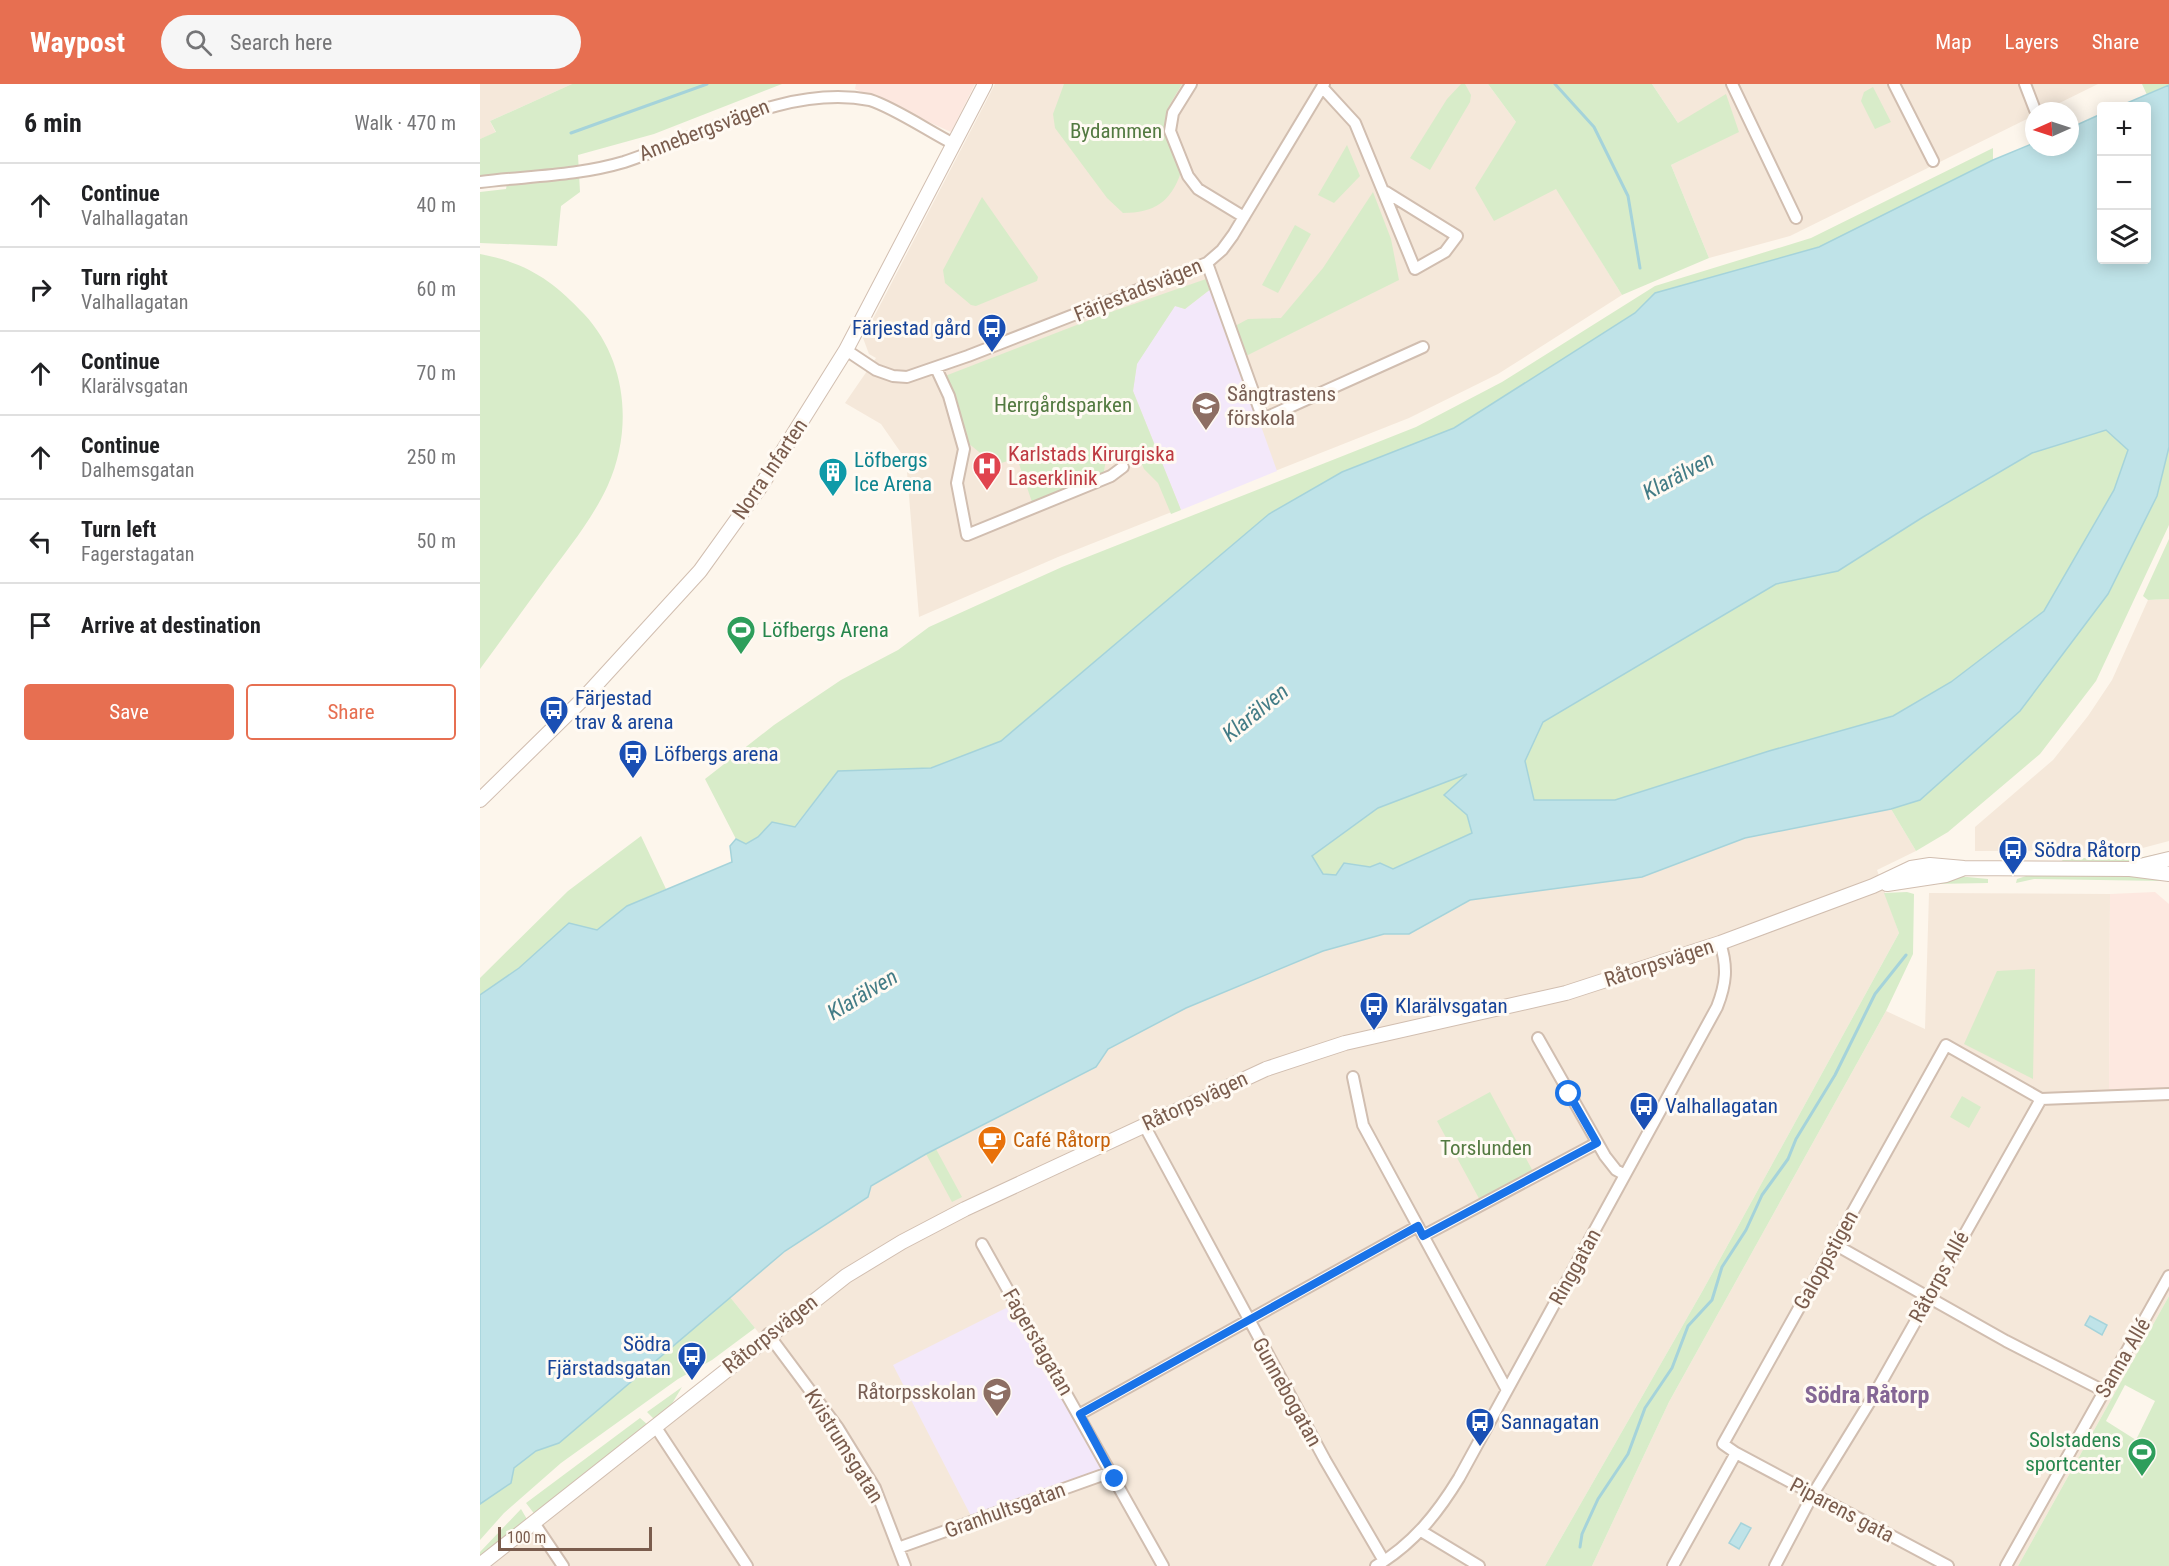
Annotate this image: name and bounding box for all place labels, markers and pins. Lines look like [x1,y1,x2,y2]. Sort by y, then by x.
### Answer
bus stop icon: Färjestad gård [976,312,1008,354]
place label: Färjestad gård [852,316,971,340]
place label: Sångtrastens förskola [1227,382,1336,430]
school or university icon: Sångtrastens förskola [1190,390,1222,432]
place label: Karlstads Kirurgiska Laserklinik [1008,442,1175,490]
place label: Löfbergs Ice Arena [854,448,932,496]
hospital icon: Karlstads Kirurgiska Laserklinik [971,450,1003,492]
building icon: Löfbergs Ice Arena [817,456,849,498]
sports icon: Löfbergs Arena [725,614,757,656]
place label: Löfbergs Arena [762,618,889,642]
place label: Färjestad trav & arena [575,686,674,734]
bus stop icon: Färjestad trav & arena [538,694,570,736]
bus stop icon: Löfbergs arena [617,738,649,780]
place label: Löfbergs arena [654,742,779,766]
bus stop icon: Södra Råtorp [1997,834,2029,876]
place label: Södra Råtorp [2034,838,2141,862]
bus stop icon: Klarälvsgatan [1358,990,1390,1032]
place label: Klarälvsgatan [1395,994,1508,1018]
bus stop icon: Valhallagatan [1628,1090,1660,1132]
place label: Valhallagatan [1665,1094,1778,1118]
cafe icon: Café Råtorp [976,1124,1008,1166]
place label: Café Råtorp [1013,1128,1111,1152]
place label: Södra Fjärstadsgatan [547,1332,671,1380]
bus stop icon: Södra Fjärstadsgatan [676,1340,708,1382]
school or university icon: Råtorpsskolan [981,1376,1013,1418]
place label: Råtorpsskolan [857,1380,976,1404]
bus stop icon: Sannagatan [1464,1406,1496,1448]
place label: Sannagatan [1501,1410,1599,1434]
place label: Solstadens sportcenter [2025,1428,2121,1476]
sports icon: Solstadens sportcenter [2126,1436,2158,1478]

